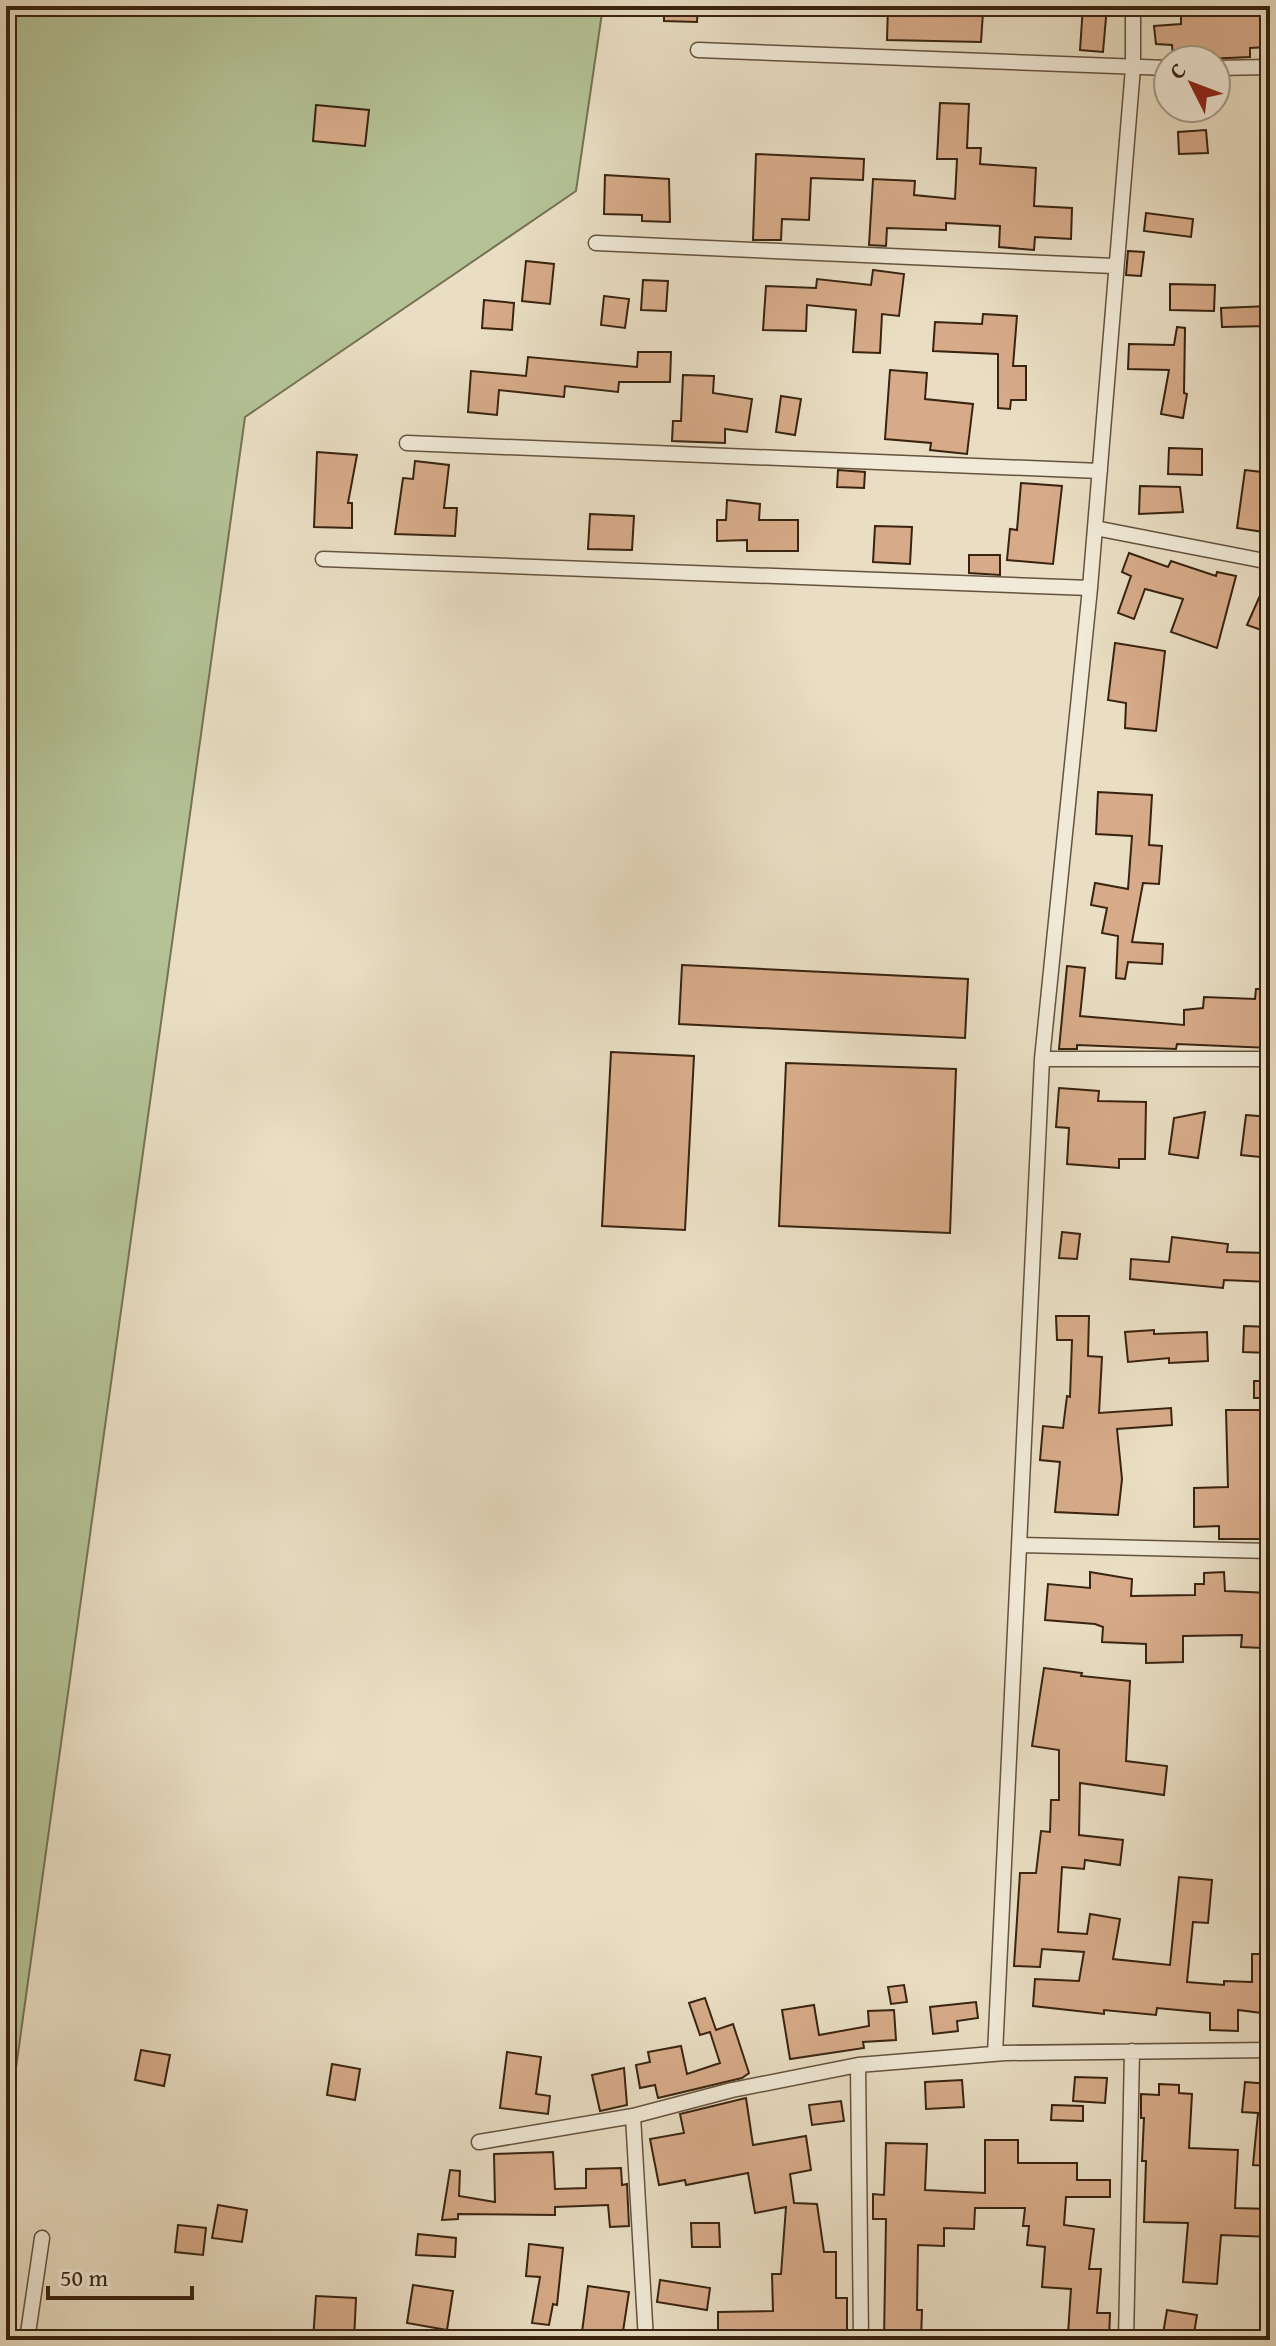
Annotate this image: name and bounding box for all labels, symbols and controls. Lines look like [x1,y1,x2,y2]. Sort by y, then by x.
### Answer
north arrow [1152,44,1232,124]
text: С [1161,55,1193,86]
scale bar [48,2250,192,2300]
text: 50 m [60,2260,108,2295]

